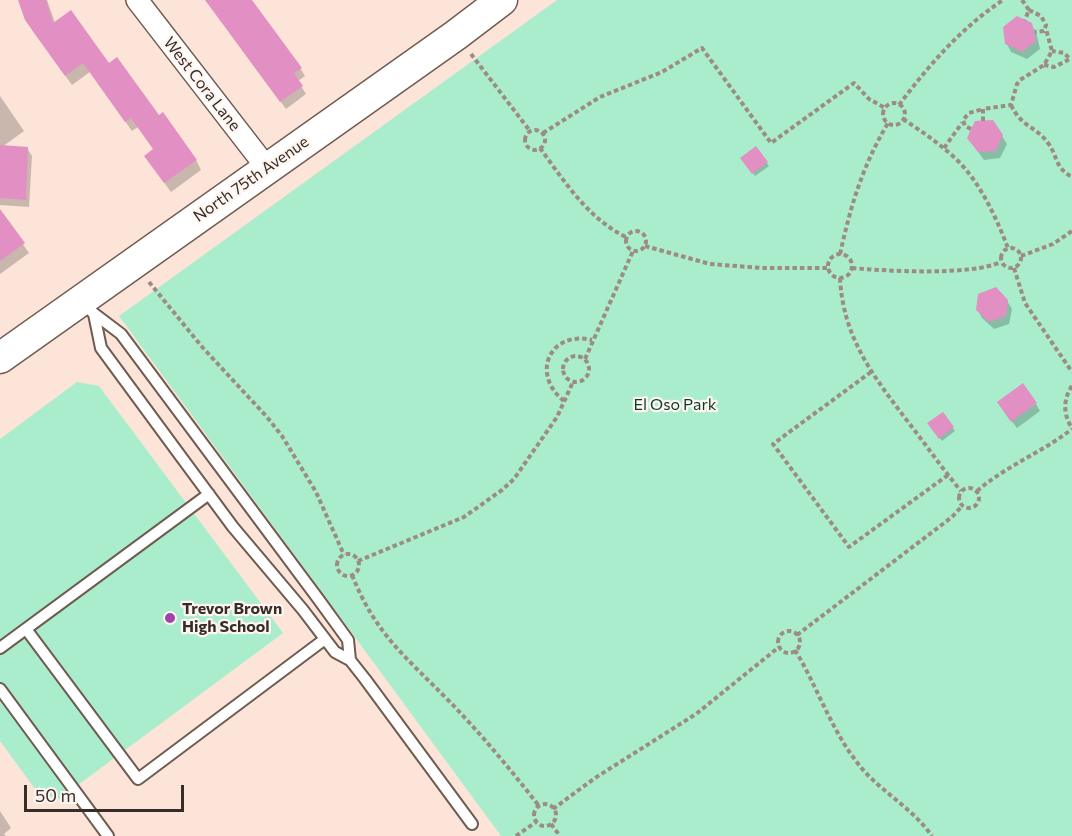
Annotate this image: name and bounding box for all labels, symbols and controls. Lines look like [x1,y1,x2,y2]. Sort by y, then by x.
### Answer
street label: West Cora Lane [159,33,245,135]
street label: North 75th Avenue [190,132,312,226]
park label: El Oso Park [633,395,717,415]
place label: Trevor Brown High School [182,599,282,637]
marker: Trevor Brown High School [163,611,177,625]
scale bar [27,773,188,811]
text: 50 m [35,784,76,806]

